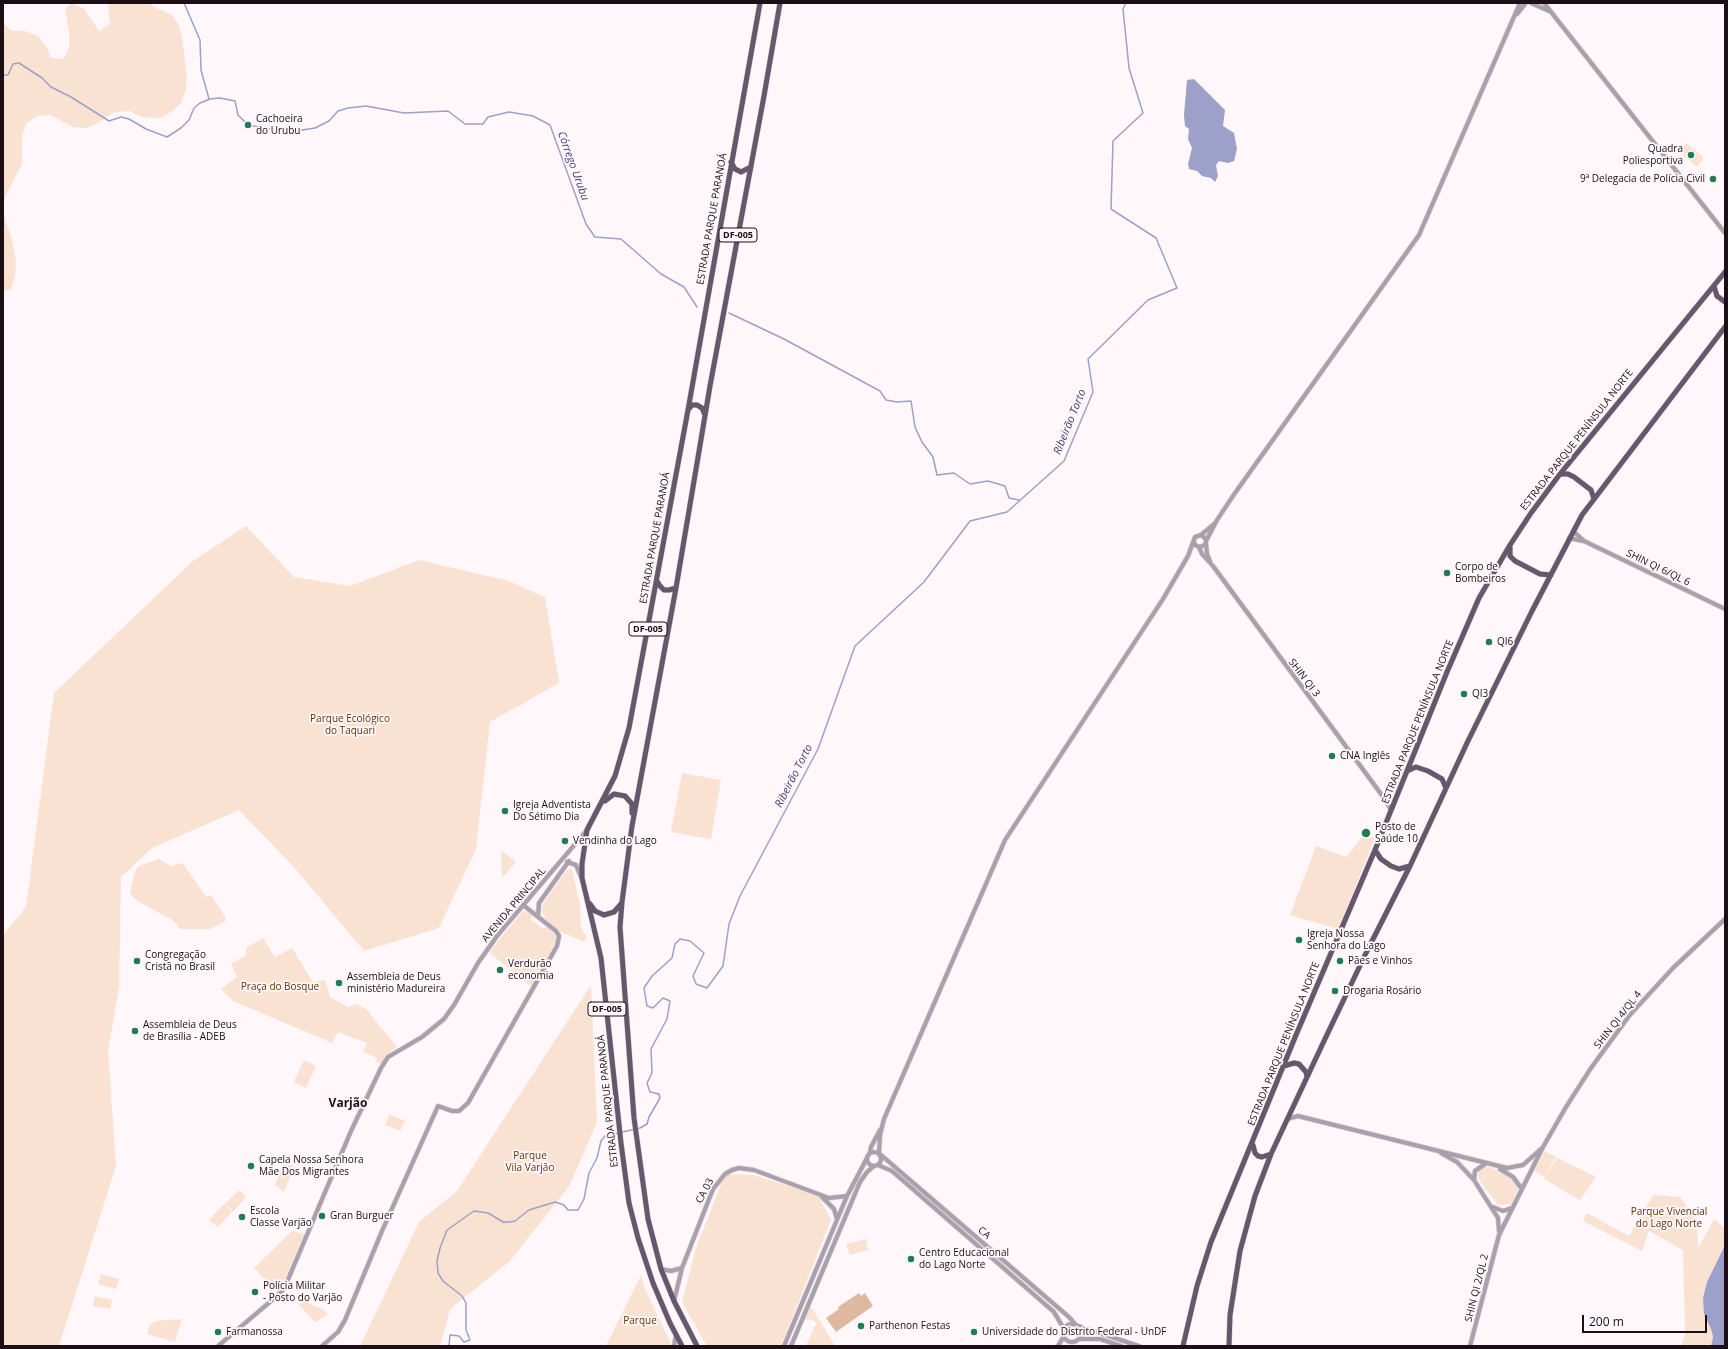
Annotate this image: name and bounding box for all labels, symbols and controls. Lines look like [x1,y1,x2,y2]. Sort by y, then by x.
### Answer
place label: Cachoeira do Urubu [256,113,303,136]
marker: Cachoeira do Urubu [243,120,253,130]
water label: Córrego Urubu [554,130,592,202]
place label: Quadra Poliesportiva [1623,143,1683,166]
marker: Quadra Poliesportiva [1686,150,1696,160]
street label: ESTRADA PARQUE PARANOÁ [695,152,729,286]
place label: 9ª Delegacia de Polícia Civil [1580,173,1705,185]
marker: 9ª Delegacia de Polícia Civil [1708,174,1718,184]
road number: DF-005 [719,228,757,242]
street label: ESTRADA PARQUE PENÍNSULA NORTE [1518,367,1636,513]
water label: Ribeirão Torto [1051,387,1089,457]
street label: ESTRADA PARQUE PARANOÁ [638,471,672,605]
street label: SHIN QI 6/QL 6 [1624,547,1692,589]
place label: Corpo de Bombeiros [1455,561,1506,584]
marker: Corpo de Bombeiros [1442,568,1452,578]
road number: DF-005 [629,622,667,636]
place label: QI6 [1497,636,1513,648]
marker: QI6 [1484,637,1494,647]
street label: ESTRADA PARQUE PENÍNSULA NORTE [1380,638,1456,806]
street label: SHIN QI 3 [1286,657,1322,699]
place label: QI3 [1472,688,1488,700]
marker: QI3 [1459,689,1469,699]
park label: Parque Ecológico do Taquari [310,713,390,736]
water label: Ribeirão Torto [772,742,816,810]
place label: CNA Inglês [1340,750,1390,762]
marker: CNA Inglês [1327,751,1337,761]
place label: Igreja Adventista Do Sétimo Dia [513,799,591,822]
marker: Igreja Adventista Do Sétimo Dia [500,806,510,816]
place label: Posto de Saúde 10 [1375,821,1418,844]
marker: Posto de Saúde 10 [1360,827,1372,839]
place label: Vendinha do Lago [573,835,657,847]
marker: Vendinha do Lago [560,836,570,846]
street label: AVENIDA PRINCIPAL [479,865,549,945]
place label: Igreja Nossa Senhora do Lago [1307,928,1386,952]
marker: Igreja Nossa Senhora do Lago [1294,935,1304,945]
place label: Congregação Cristã no Brasil [145,949,215,972]
place label: Pães e Vinhos [1348,955,1412,967]
marker: Congregação Cristã no Brasil [132,956,142,966]
marker: Pães e Vinhos [1335,956,1345,966]
place label: Verdurão economia [508,958,554,982]
street label: ESTRADA PARQUE PENÍNSULA NORTE [1246,960,1322,1128]
marker: Verdurão economia [495,965,505,975]
place label: Assembleia de Deus ministério Madureira [347,971,445,994]
marker: Assembleia de Deus ministério Madureira [334,978,344,988]
park label: Praça do Bosque [241,981,319,993]
place label: Drogaria Rosário [1343,985,1421,997]
marker: Drogaria Rosário [1330,986,1340,996]
street label: SHIN QI 4/QL 4 [1592,989,1644,1051]
road number: DF-005 [588,1002,626,1016]
place label: Assembleia de Deus de Brasília - ADEB [143,1019,237,1042]
marker: Assembleia de Deus de Brasília - ADEB [130,1026,140,1036]
street label: ESTRADA PARQUE PARANOÁ [595,1034,621,1168]
district label: Varjão [329,1097,367,1111]
park label: Parque Vila Varjão [506,1150,554,1174]
place label: Capela Nossa Senhora Mãe Dos Migrantes [259,1154,364,1178]
marker: Capela Nossa Senhora Mãe Dos Migrantes [246,1161,256,1171]
street label: CA 03 [693,1176,717,1206]
place label: Escola Classe Varjão [250,1205,312,1228]
park label: Parque Vivencial do Lago Norte [1631,1206,1707,1230]
place label: Gran Burguer [330,1210,394,1222]
marker: Gran Burguer [317,1211,327,1221]
marker: Escola Classe Varjão [237,1212,247,1222]
street label: CA [975,1224,993,1242]
place label: Centro Educacional do Lago Norte [919,1247,1009,1270]
street label: SHIN QI 2/QL 2 [1463,1253,1491,1323]
marker: Centro Educacional do Lago Norte [906,1254,916,1264]
place label: Polícia Militar - Posto do Varjão [263,1280,342,1304]
marker: Polícia Militar - Posto do Varjão [250,1287,260,1297]
scale bar [1584,1307,1709,1333]
text: 200 m [1589,1313,1624,1330]
park label: Parque [623,1315,657,1327]
place label: Parthenon Festas [869,1320,950,1332]
marker: Parthenon Festas [856,1321,866,1331]
place label: Farmanossa [226,1326,283,1338]
place label: Universidade do Distrito Federal - UnDF [982,1326,1167,1338]
marker: Farmanossa [213,1327,223,1337]
marker: Universidade do Distrito Federal - UnDF [969,1327,979,1337]

